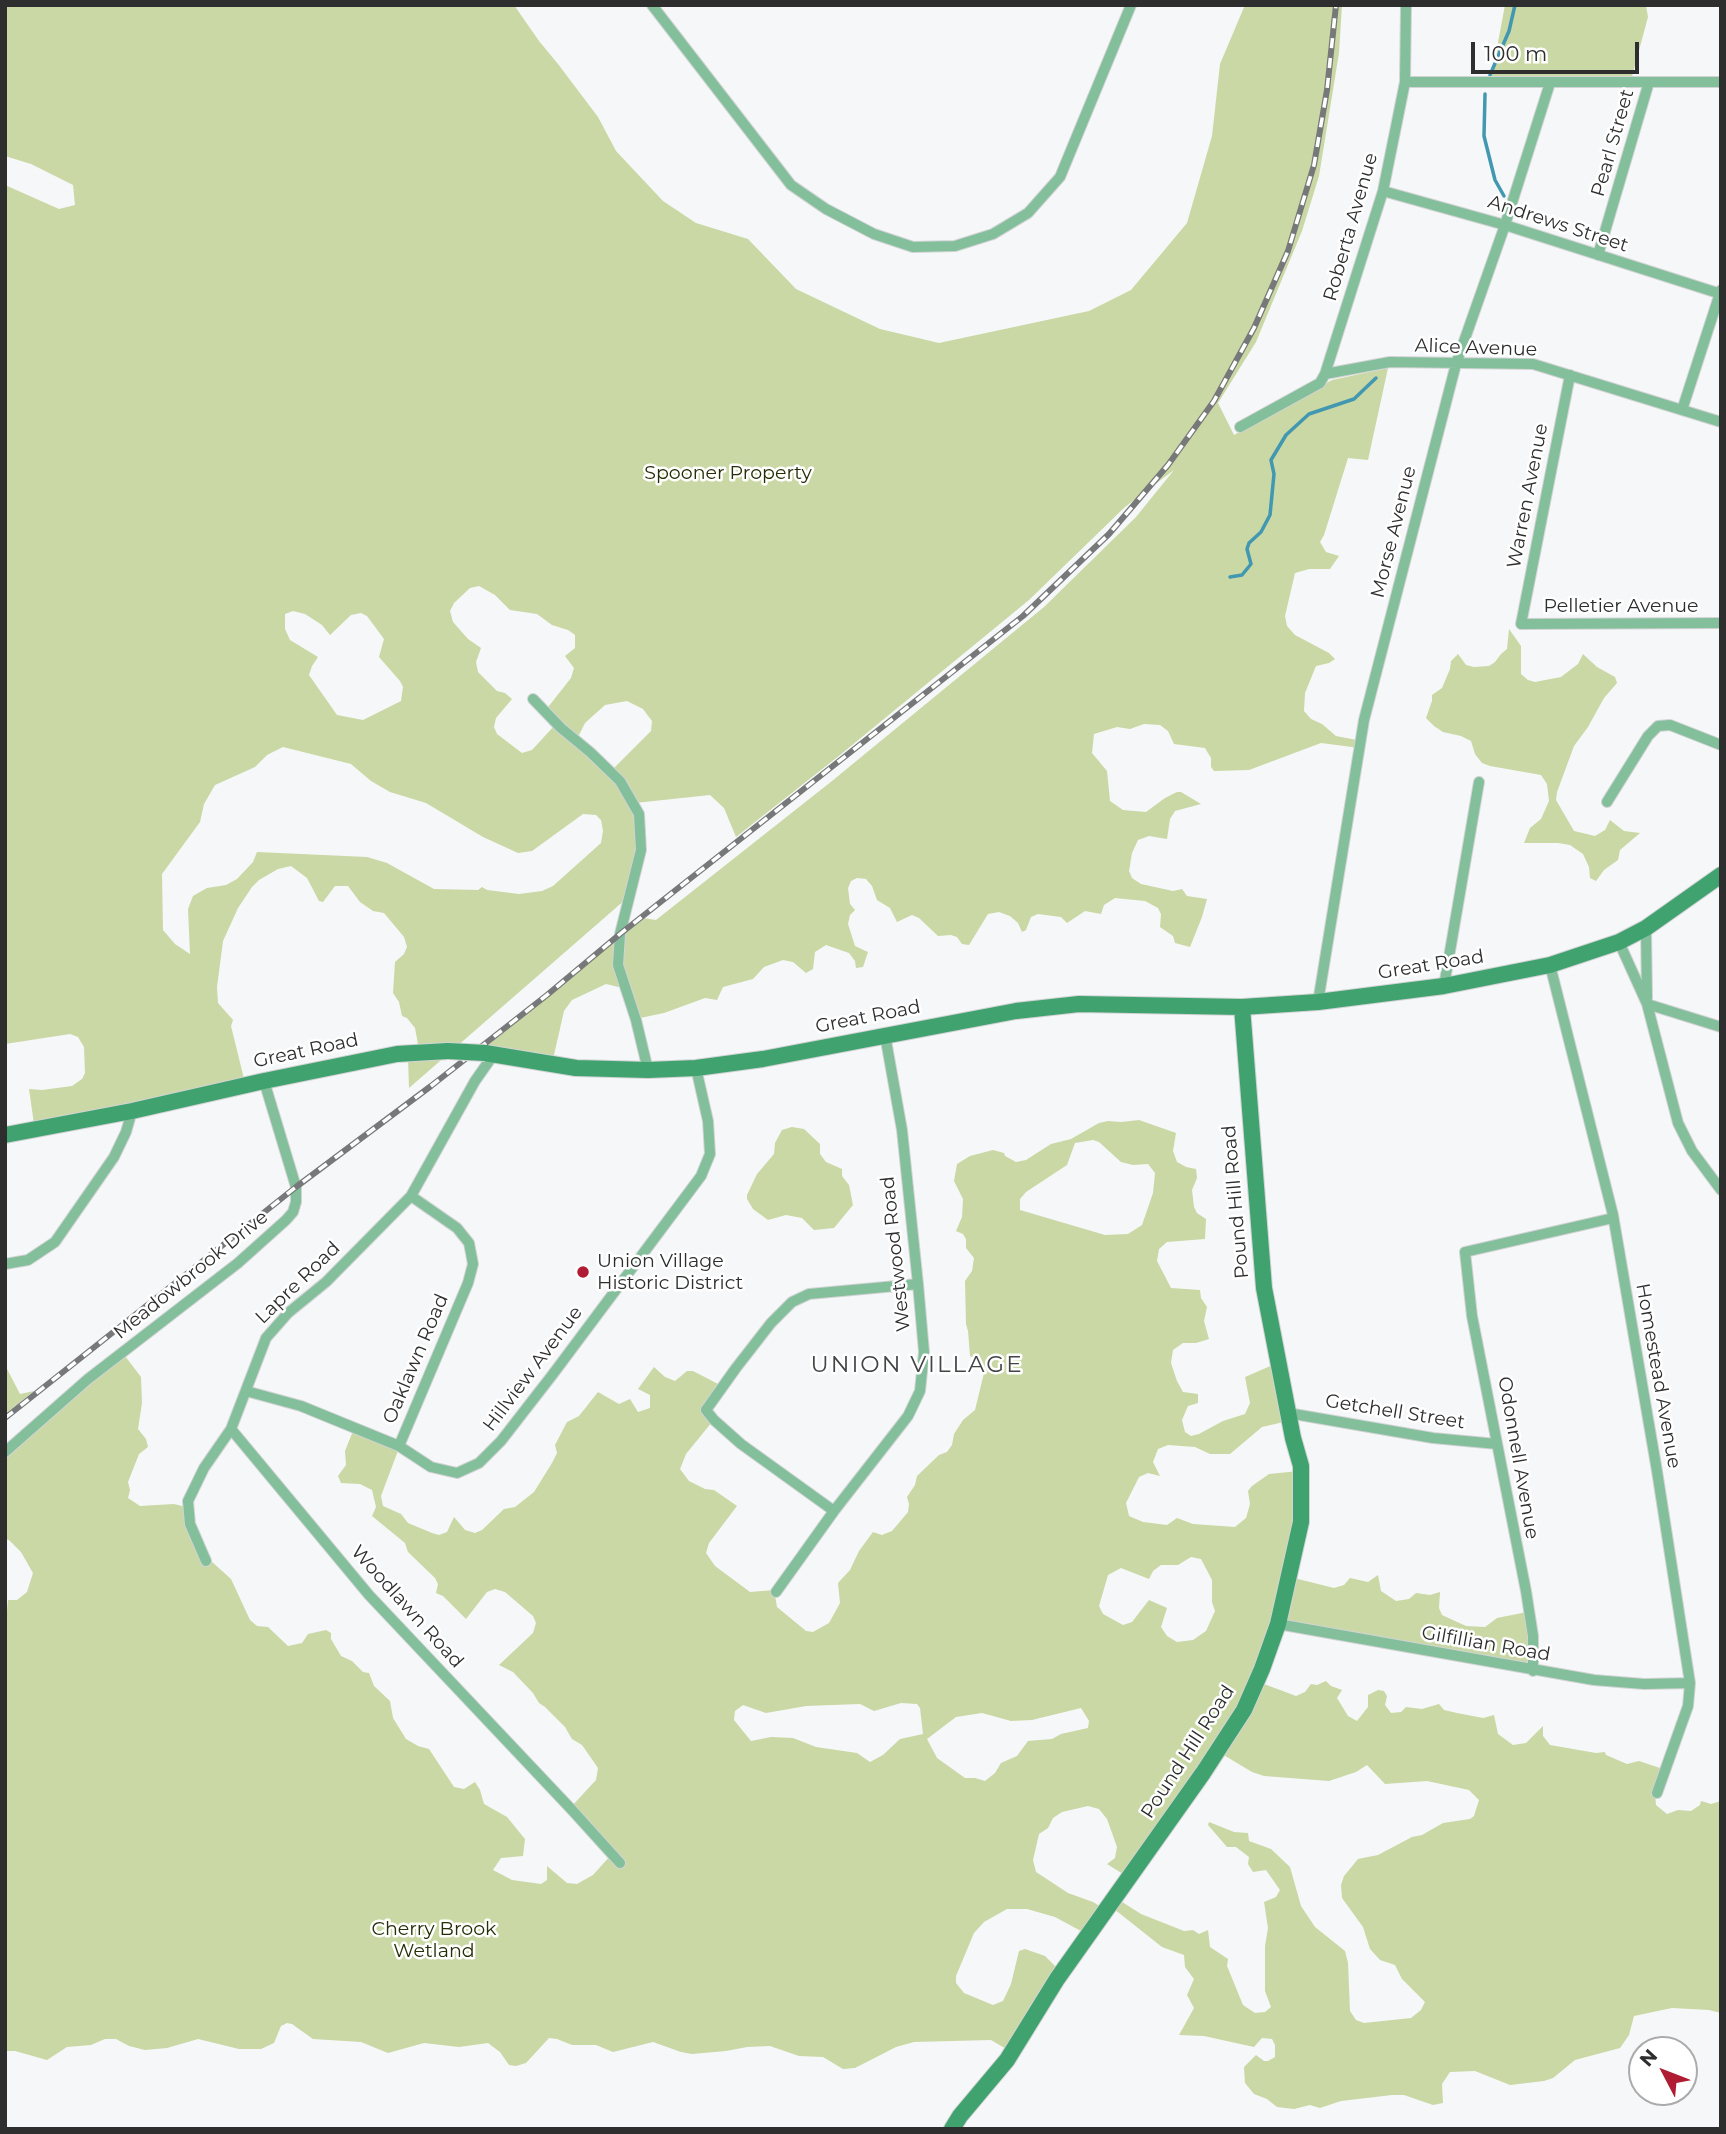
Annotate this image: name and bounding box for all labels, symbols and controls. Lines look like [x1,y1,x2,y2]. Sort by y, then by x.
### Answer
scale bar [1474,28,1642,72]
text: 100 m [1484,41,1547,66]
street label: Pearl Street [1587,87,1639,199]
street label: Roberta Avenue [1319,150,1383,304]
street label: Andrews Street [1485,191,1631,257]
street label: Alice Avenue [1414,334,1538,362]
street label: Warren Avenue [1503,422,1553,570]
park label: Spooner Property [644,462,812,484]
street label: Morse Avenue [1367,464,1421,600]
street label: Pelletier Avenue [1543,595,1699,617]
street label: Great Road [1376,945,1486,985]
street label: Great Road [813,996,923,1038]
street label: Great Road [251,1029,361,1073]
street label: Pound Hill Road [1218,1124,1254,1280]
street label: Westwood Road [877,1175,915,1333]
street label: Meadowbrook Drive [109,1206,273,1344]
street label: Lapre Road [251,1237,345,1329]
place label: Union Village Historic District [597,1250,743,1294]
marker: Union Village Historic District [575,1264,591,1280]
street label: Homestead Avenue [1630,1282,1686,1470]
street label: Oaklawn Road [378,1291,454,1427]
street label: Hillview Avenue [479,1302,587,1436]
district label: UNION VILLAGE [812,1351,1022,1379]
street label: Odonnell Avenue [1492,1375,1544,1541]
street label: Getchell Street [1324,1390,1466,1434]
street label: Woodlawn Road [346,1541,468,1673]
street label: Gilfillian Road [1420,1621,1552,1667]
street label: Pound Hill Road [1136,1681,1240,1823]
park label: Cherry Brook Wetland [372,1918,496,1962]
north arrow [1628,2036,1698,2106]
text: N [1635,2045,1662,2071]

